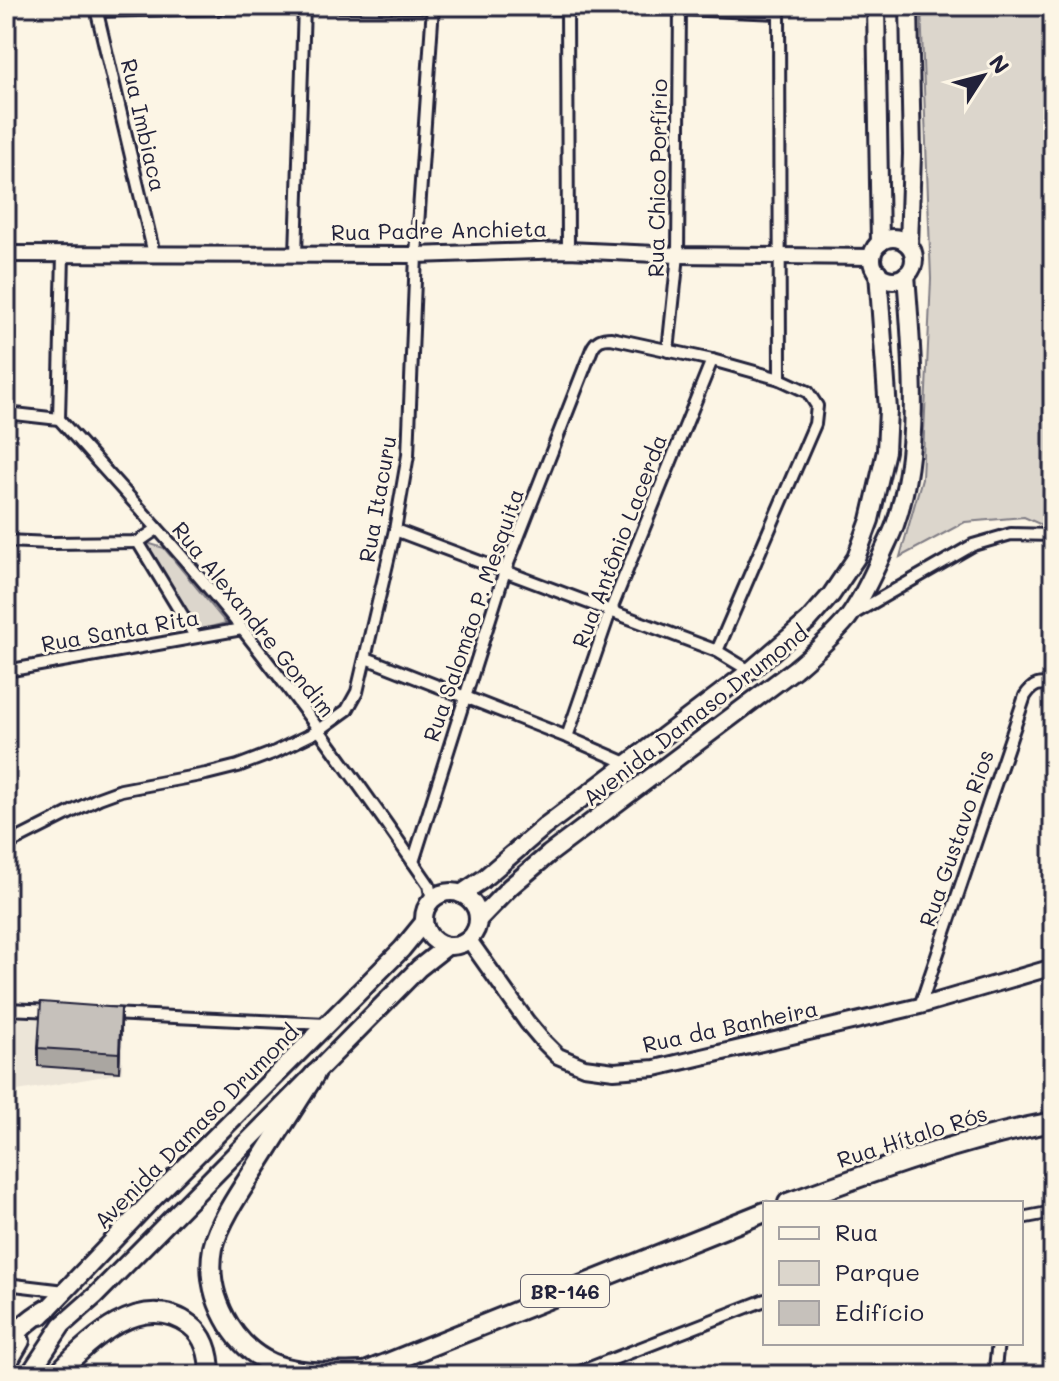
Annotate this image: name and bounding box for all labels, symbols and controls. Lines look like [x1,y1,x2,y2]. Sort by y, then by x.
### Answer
north arrow [943,36,1023,116]
text: N [983,49,1016,79]
street label: Rua Imbiaca [115,56,173,194]
street label: Rua Chico Porfírio [641,78,673,278]
street label: Rua Padre Anchieta [331,214,547,246]
street label: Rua Antônio Lacerda [565,430,673,652]
street label: Rua Itacuru [352,433,402,565]
street label: Rua Salomão P. Mesquita [416,485,530,745]
street label: Rua Alexandre Gondim [166,515,342,723]
street label: Rua Santa Rita [39,602,201,658]
street label: Avenida Damaso Drumond [577,618,813,812]
street label: Rua Gustavo Rios [912,746,1000,930]
street label: Rua da Banheira [640,993,820,1059]
street label: Avenida Damaso Drumond [88,1018,304,1234]
street label: Rua Hítalo Rós [833,1098,991,1174]
legend [763,1201,1023,1345]
text: Rua [835,1216,878,1247]
text: Parque [835,1256,920,1287]
road number: BR-146 [521,1275,609,1307]
text: Edifício [835,1296,924,1327]

